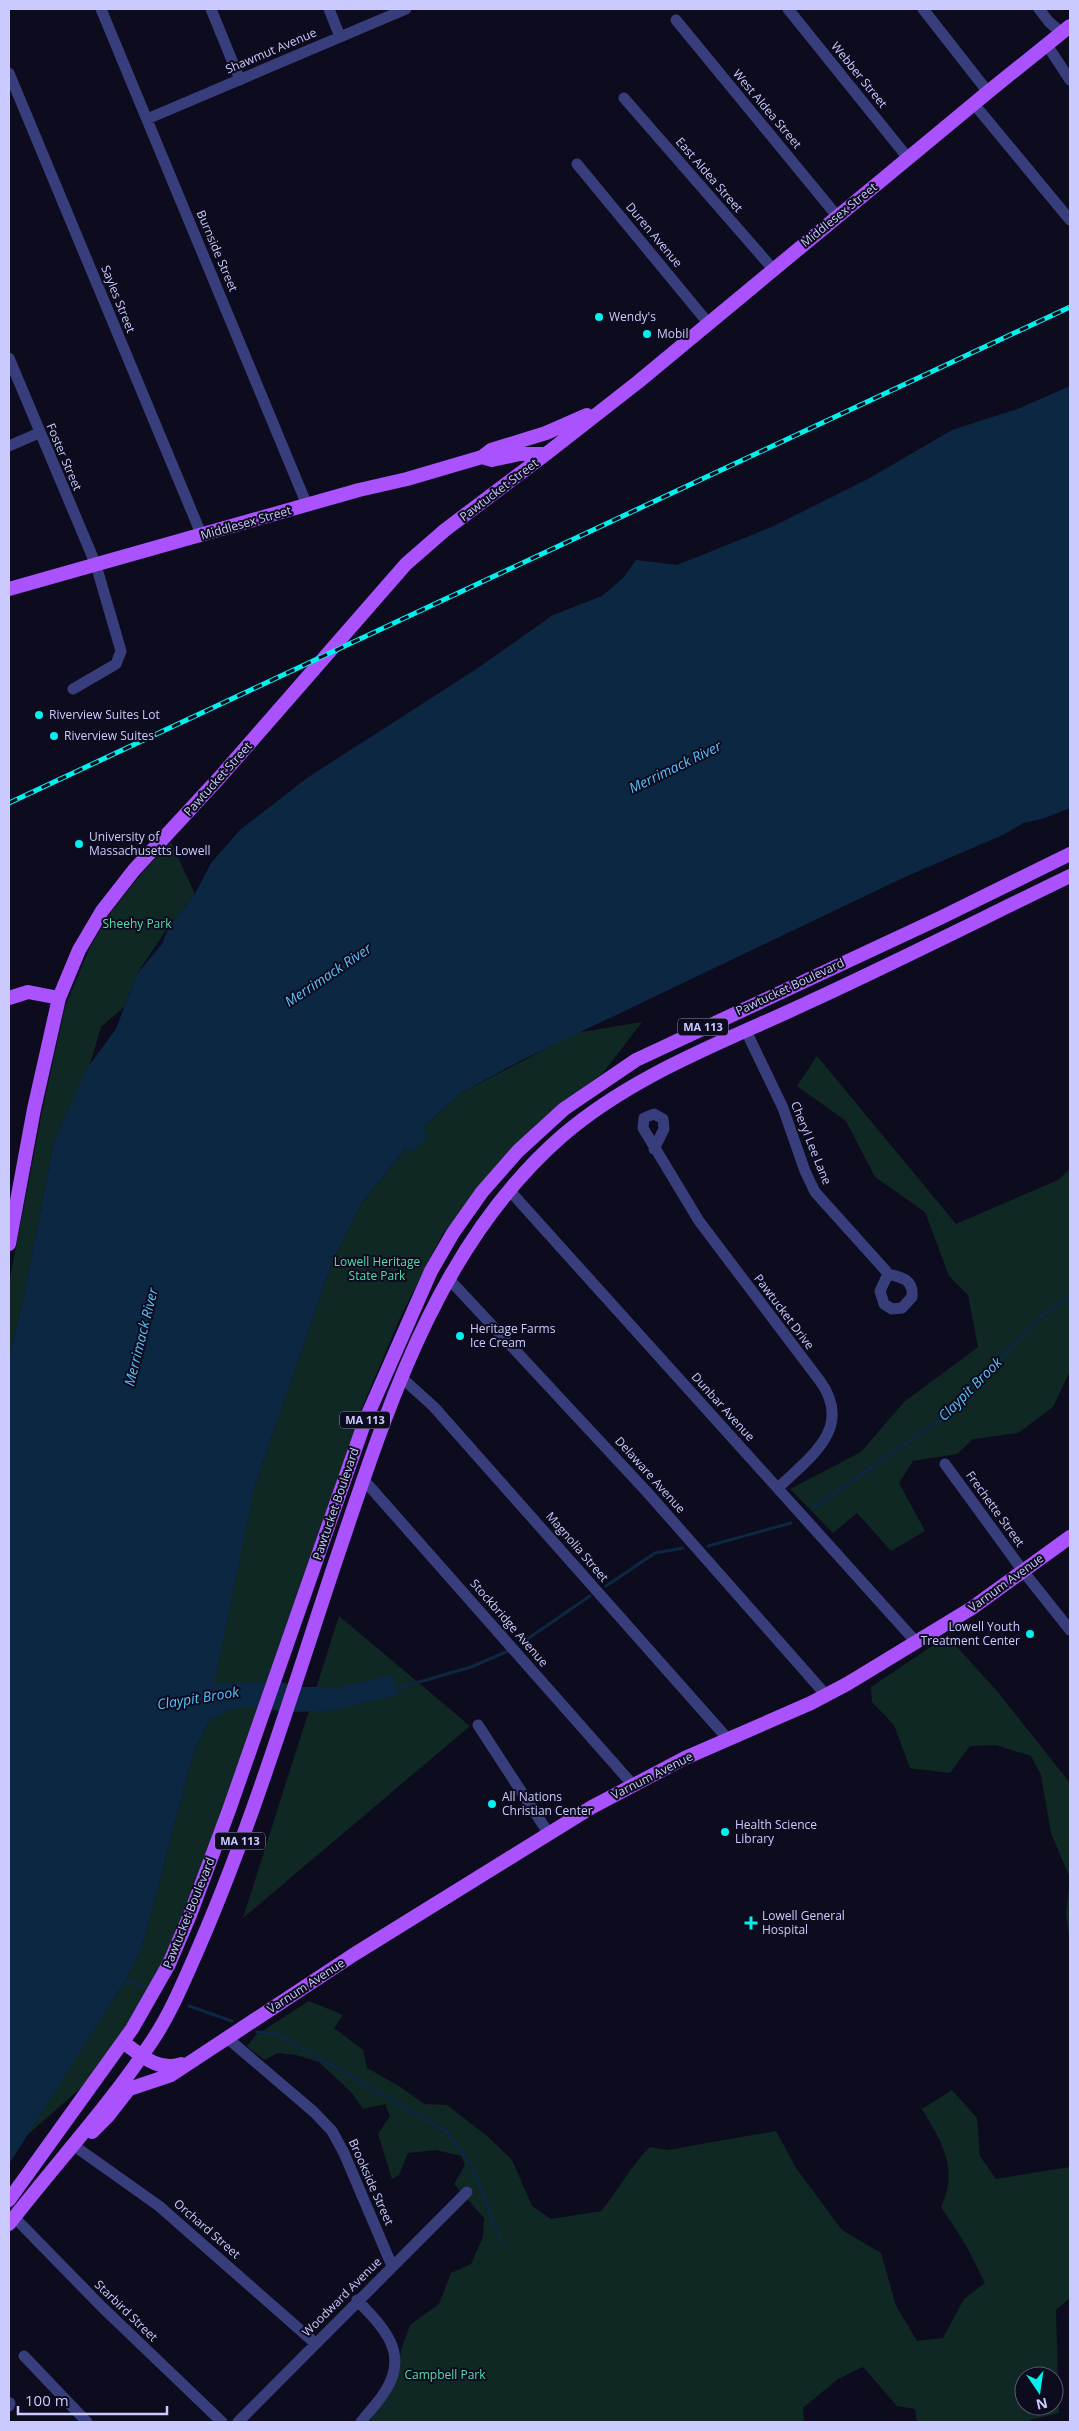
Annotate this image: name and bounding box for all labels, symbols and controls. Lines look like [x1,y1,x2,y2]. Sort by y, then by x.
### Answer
street label: Shawmut Avenue [223,24,319,77]
street label: Webber Street [827,38,891,111]
street label: West Aldea Street [729,65,806,152]
street label: East Aldea Street [672,133,747,216]
street label: Middlesex Street [797,179,880,251]
street label: Duren Avenue [622,199,687,271]
street label: Burnside Street [193,208,242,294]
street label: Sayles Street [97,263,140,335]
place label: Wendy's [609,308,656,325]
marker: Wendy's [593,311,605,323]
place label: Mobil [657,325,688,342]
marker: Mobil [641,328,653,340]
street label: Foster Street [43,420,86,493]
street label: Pawtucket Street [456,454,542,525]
street label: Middlesex Street [199,501,293,544]
place label: Riverview Suites Lot [49,706,160,723]
marker: Riverview Suites Lot [33,709,45,721]
place label: Riverview Suites [64,727,154,744]
marker: Riverview Suites [48,730,60,742]
water label: Merrimack River [625,736,725,797]
street label: Pawtucket Street [180,738,256,819]
place label: University of Massachusetts Lowell [89,828,210,859]
marker: University of Massachusetts Lowell [73,838,85,850]
park label: Sheehy Park [103,915,172,932]
water label: Merrimack River [281,938,375,1011]
street label: Pawtucket Boulevard [733,954,847,1019]
road number: MA 113 [678,1019,728,1036]
street label: Cheryl Lee Lane [787,1099,836,1187]
park label: Lowell Heritage State Park [334,1253,420,1284]
street label: Pawtucket Drive [750,1270,819,1353]
water label: Merrimack River [119,1285,162,1388]
place label: Heritage Farms Ice Cream [470,1320,556,1351]
marker: Heritage Farms Ice Cream [454,1330,466,1342]
water label: Claypit Brook [934,1352,1006,1425]
street label: Dunbar Avenue [688,1369,759,1445]
road number: MA 113 [340,1412,390,1428]
street label: Delaware Avenue [611,1433,690,1517]
street label: Pawtucket Boulevard [308,1445,363,1562]
street label: Frechette Street [962,1467,1029,1550]
street label: Magnolia Street [542,1508,613,1585]
street label: Varnum Avenue [965,1549,1047,1616]
street label: Stockbridge Avenue [467,1575,552,1670]
place label: Lowell Youth Treatment Center [921,1618,1020,1649]
marker: Lowell Youth Treatment Center [1024,1628,1036,1640]
water label: Claypit Brook [156,1681,241,1713]
street label: Varnum Avenue [608,1748,696,1803]
place label: All Nations Christian Center [502,1788,593,1819]
marker: All Nations Christian Center [486,1798,498,1810]
place label: Health Science Library [735,1816,817,1847]
marker: Health Science Library [719,1826,731,1838]
road number: MA 113 [215,1832,265,1850]
street label: Pawtucket Boulevard [159,1855,219,1971]
place label: Lowell General Hospital [762,1907,845,1938]
marker: Lowell General Hospital [744,1916,758,1930]
street label: Varnum Avenue [264,1954,348,2017]
street label: Brookside Street [345,2136,398,2228]
street label: Orchard Street [170,2195,244,2262]
street label: Woodward Avenue [298,2253,385,2340]
street label: Starbird Street [91,2276,162,2345]
park label: Campbell Park [404,2366,486,2383]
north arrow [1014,2366,1064,2416]
scale bar [18,2384,166,2416]
text: 100 m [25,2390,69,2410]
text: N [1034,2394,1050,2415]

